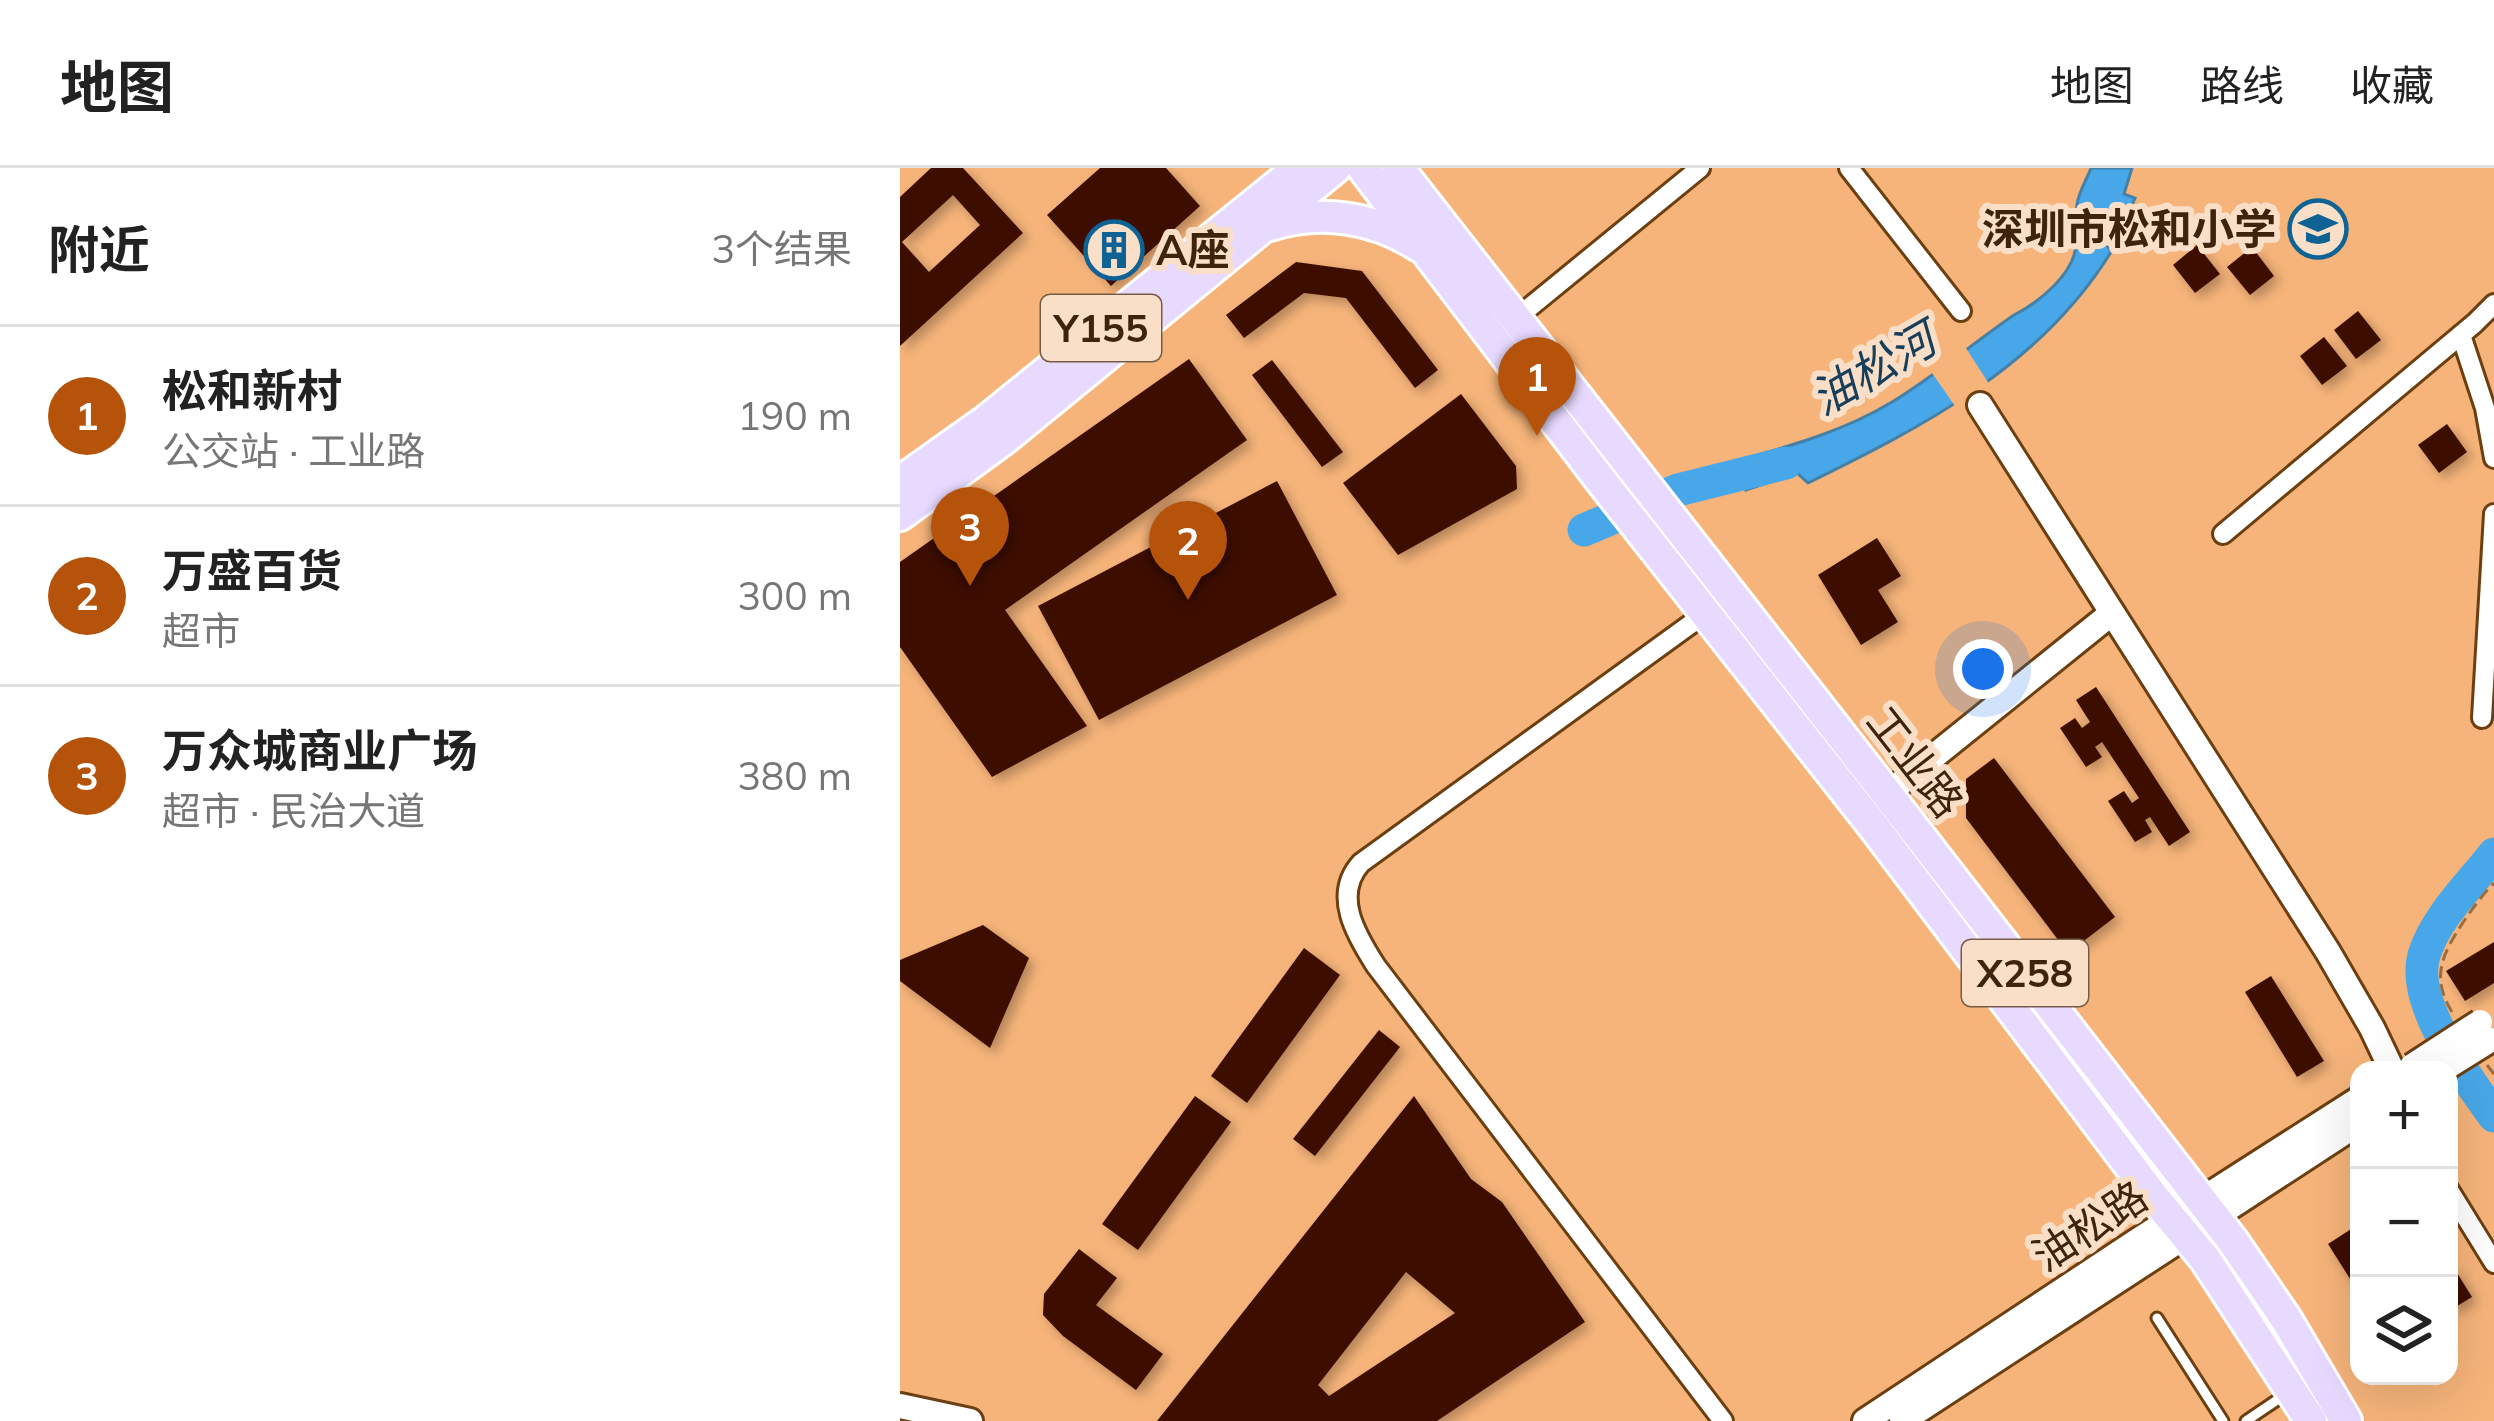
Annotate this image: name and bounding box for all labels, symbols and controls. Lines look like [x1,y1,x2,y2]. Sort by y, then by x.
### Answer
text: 地图 [60,51,174,122]
text: 地图 [2050,59,2134,112]
text: 路线 [2200,59,2284,112]
text: 收藏 [2350,59,2434,112]
school or university icon: 深圳市松和小学 [2287,198,2349,260]
place label: 深圳市松和小学 [1982,202,2276,255]
text: 附近 [48,217,150,281]
building icon: A座 [1083,219,1145,281]
place label: A座 [1156,223,1230,276]
text: 3个结果 [712,224,852,273]
road number: Y155 [1041,295,1161,361]
water label: 油松河 [1800,306,1952,426]
pin: 1 [1498,337,1576,436]
text: 松和新村 [162,362,342,418]
text: 1 [75,391,99,440]
text: 190 m [737,391,852,440]
text: 公交站 · 工业路 [162,426,425,475]
pin: 3 [931,487,1009,586]
pin: 2 [1149,501,1227,600]
text: 万盛百货 [162,542,342,598]
text: 2 [75,571,99,620]
text: 300 m [737,571,852,620]
text: 超市 [162,606,240,655]
your location [1953,639,2013,699]
street label: 工业路 [1856,696,1975,828]
text: 万众城商业广场 [162,722,477,778]
text: 3 [75,751,99,800]
text: 380 m [737,751,852,800]
text: 超市 · 民治大道 [162,786,425,835]
road number: X258 [1962,940,2088,1006]
map controls [2350,1061,2458,1385]
button: + [2350,1061,2458,1169]
street label: 油松路 [2022,1169,2157,1282]
button: − [2350,1169,2458,1277]
button: layers [2350,1277,2458,1385]

